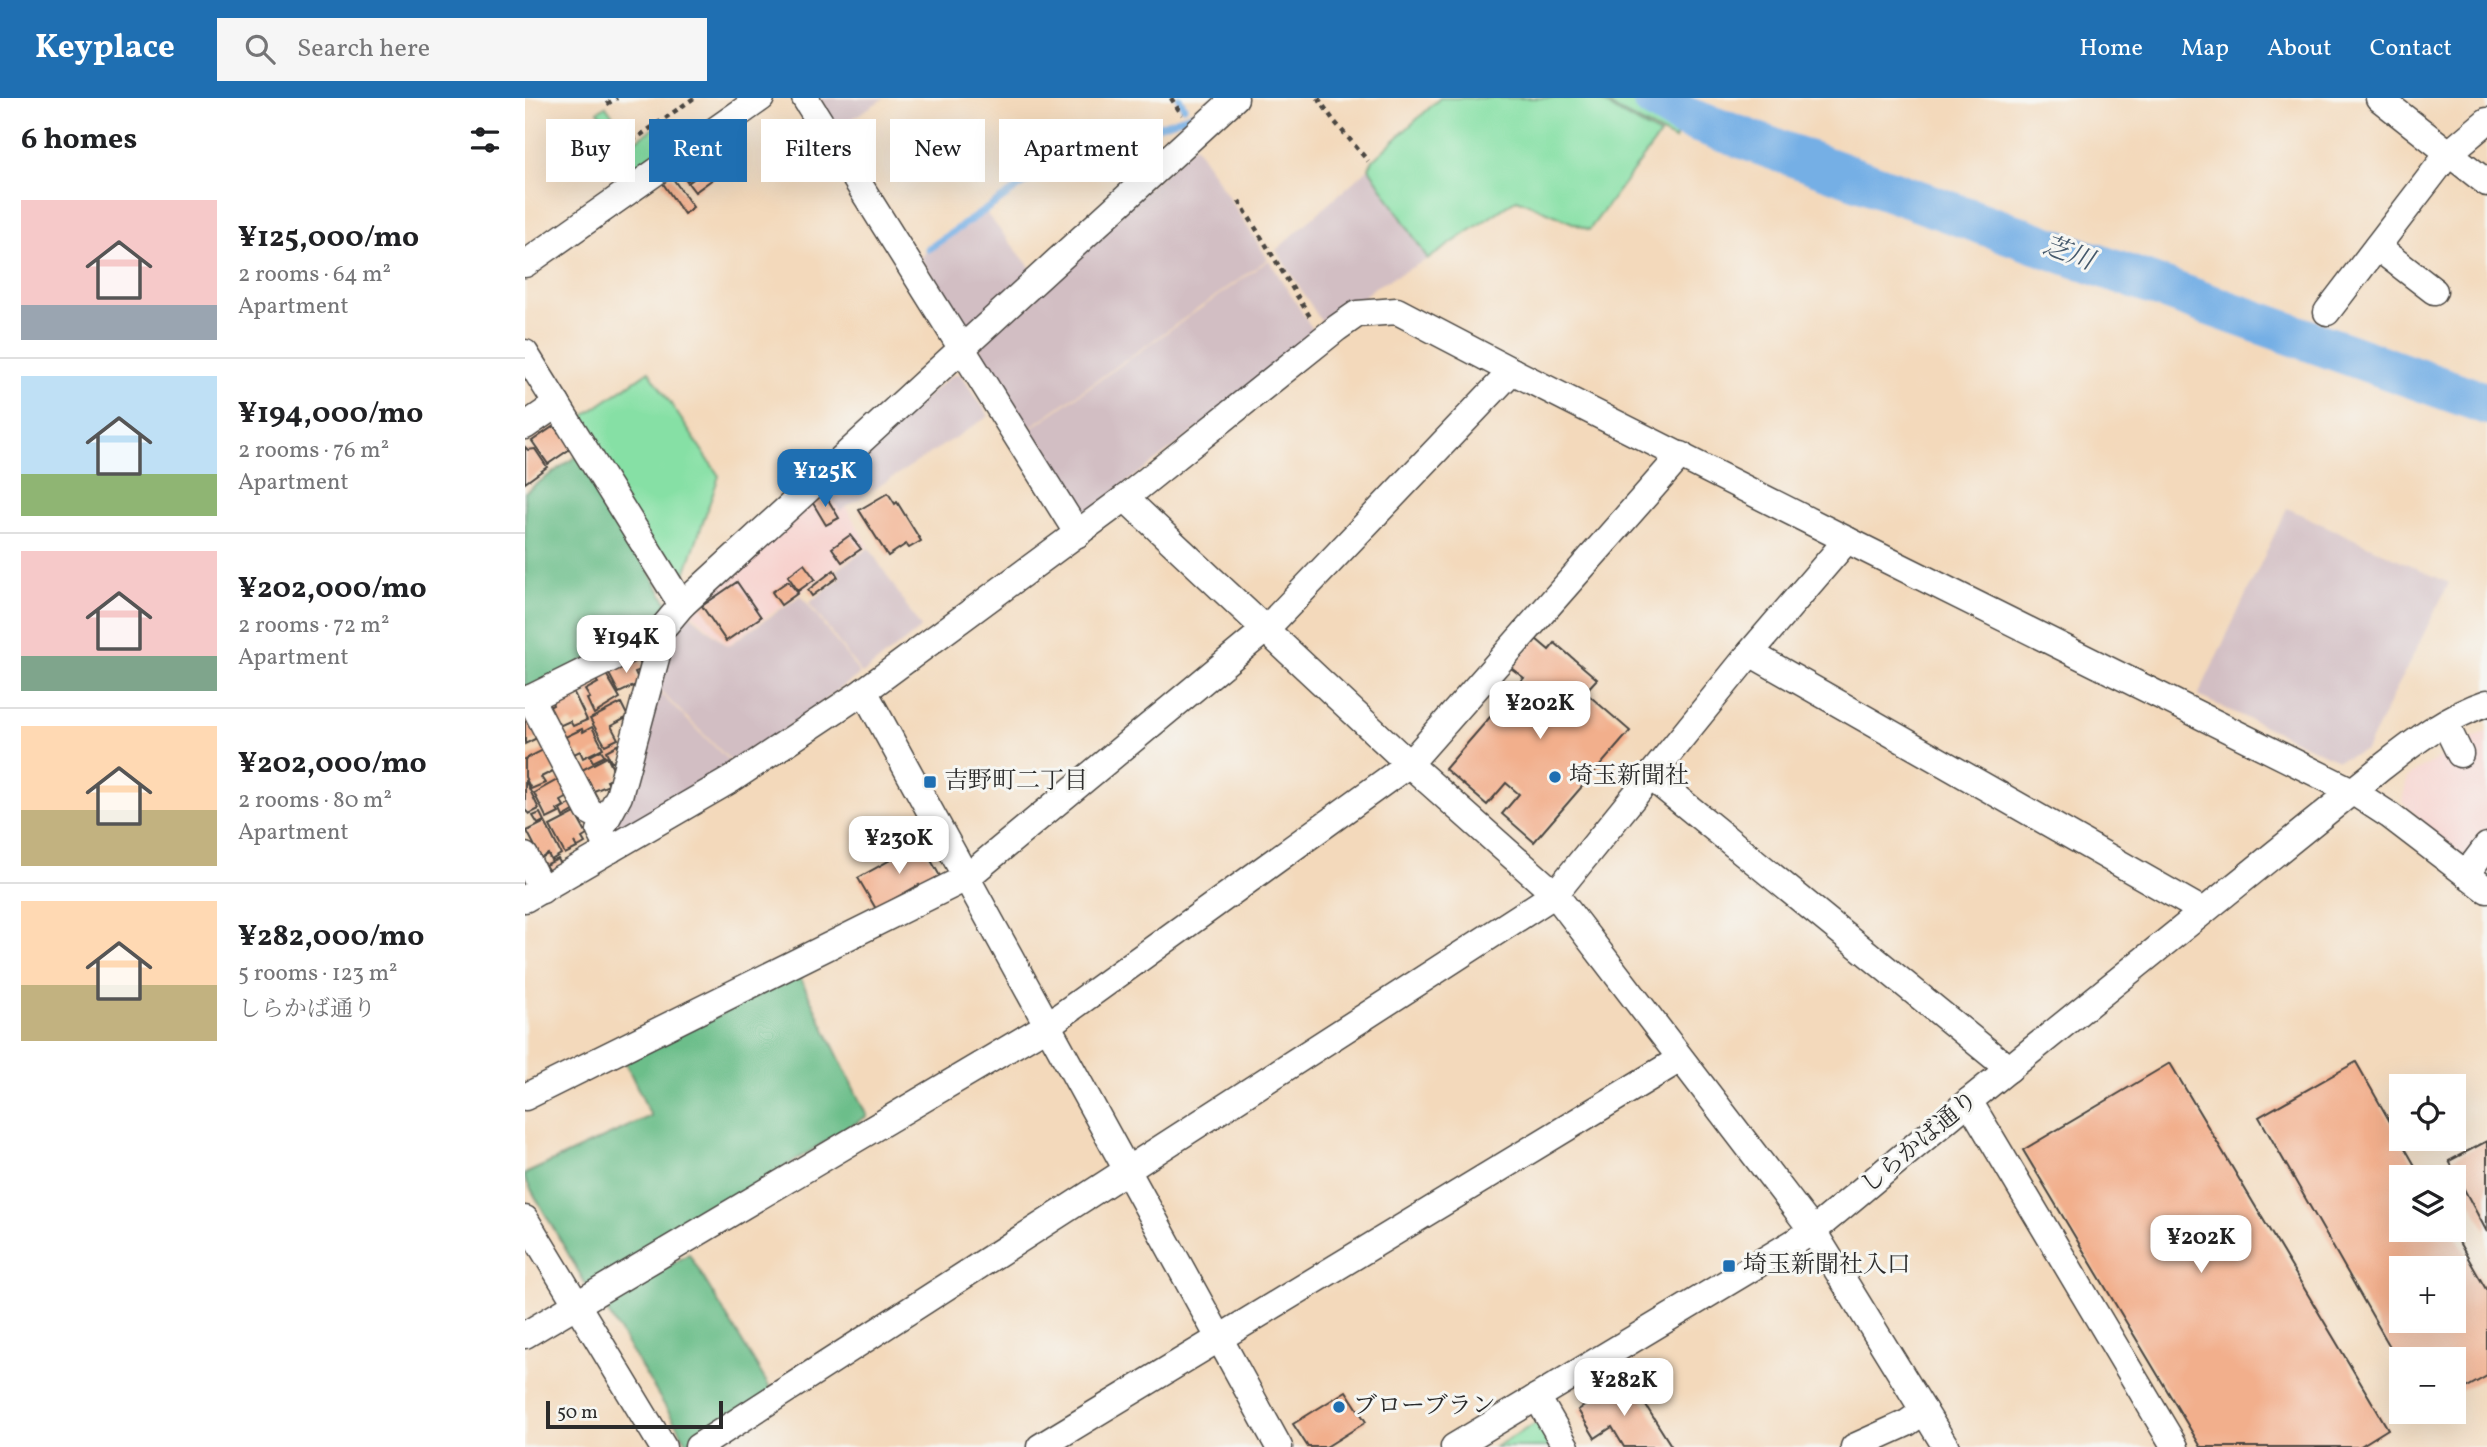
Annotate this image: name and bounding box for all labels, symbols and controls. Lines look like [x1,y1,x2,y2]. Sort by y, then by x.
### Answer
search box [217,18,707,81]
text: Keyplace [35,26,175,72]
icon: search [241,30,279,68]
text: Search here [297,31,430,67]
text: Home [2079,32,2143,66]
text: Map [2181,32,2229,66]
text: About [2267,32,2332,66]
text: Contact [2370,32,2452,66]
text: 6 homes [21,119,137,161]
chip: Buy [546,119,635,182]
chip: Rent [649,119,747,182]
chip: Filters [761,119,876,182]
chip: New [890,119,985,182]
chip: Apartment [999,119,1163,182]
icon: filters [466,121,504,159]
text: ¥125,000/mo [238,217,419,259]
icon: home [77,228,161,312]
water label: 芝川 [2037,228,2101,281]
text: 2 rooms · 64 m² [238,259,391,291]
text: Apartment [238,291,349,323]
text: ¥194,000/mo [238,393,423,435]
icon: home [77,404,161,488]
text: 2 rooms · 76 m² [238,435,389,467]
pin: ¥125K [776,450,874,509]
text: ¥125K [793,456,857,488]
text: Apartment [238,467,349,499]
text: ¥202,000/mo [238,568,427,610]
icon: home [77,579,161,663]
text: 2 rooms · 72 m² [238,610,389,642]
pin: ¥194K [577,616,675,675]
text: ¥194K [593,622,659,654]
text: Apartment [238,642,349,674]
pin: ¥202K [1491,682,1589,741]
text: ¥202K [1505,688,1575,720]
text: ¥202,000/mo [238,743,427,785]
icon: home [77,754,161,838]
place label: 埼玉新聞社 [1569,760,1689,794]
place label: 吉野町二丁目 [944,765,1088,799]
marker: 埼玉新聞社 [1547,769,1563,785]
marker: 吉野町二丁目 [922,774,938,790]
text: 2 rooms · 80 m² [238,785,392,817]
pin: ¥230K [850,816,948,876]
text: Apartment [238,817,349,849]
text: ¥230K [865,823,933,855]
text: ¥282,000/mo [238,916,424,958]
icon: home [77,929,161,1013]
text: 5 rooms · 123 m² [238,958,398,990]
text: しらかば通り [238,994,376,1026]
map controls [2389,1074,2466,1424]
button: locate [2389,1074,2466,1151]
street label: しらかば通り [1854,1084,1986,1202]
button: layers [2389,1165,2466,1242]
pin: ¥202K [2152,1216,2250,1275]
text: ¥202K [2166,1222,2236,1254]
place label: 埼玉新聞社入口 [1743,1249,1911,1283]
button: + [2389,1256,2466,1333]
marker: 埼玉新聞社入口 [1721,1258,1737,1274]
button: − [2389,1347,2466,1424]
pin: ¥282K [1575,1358,1673,1418]
text: ¥282K [1590,1365,1658,1397]
place label: ブローブラン [1353,1390,1496,1424]
scale bar [546,1398,723,1430]
marker: ブローブラン [1331,1399,1347,1415]
text: 50 m [557,1400,598,1426]

